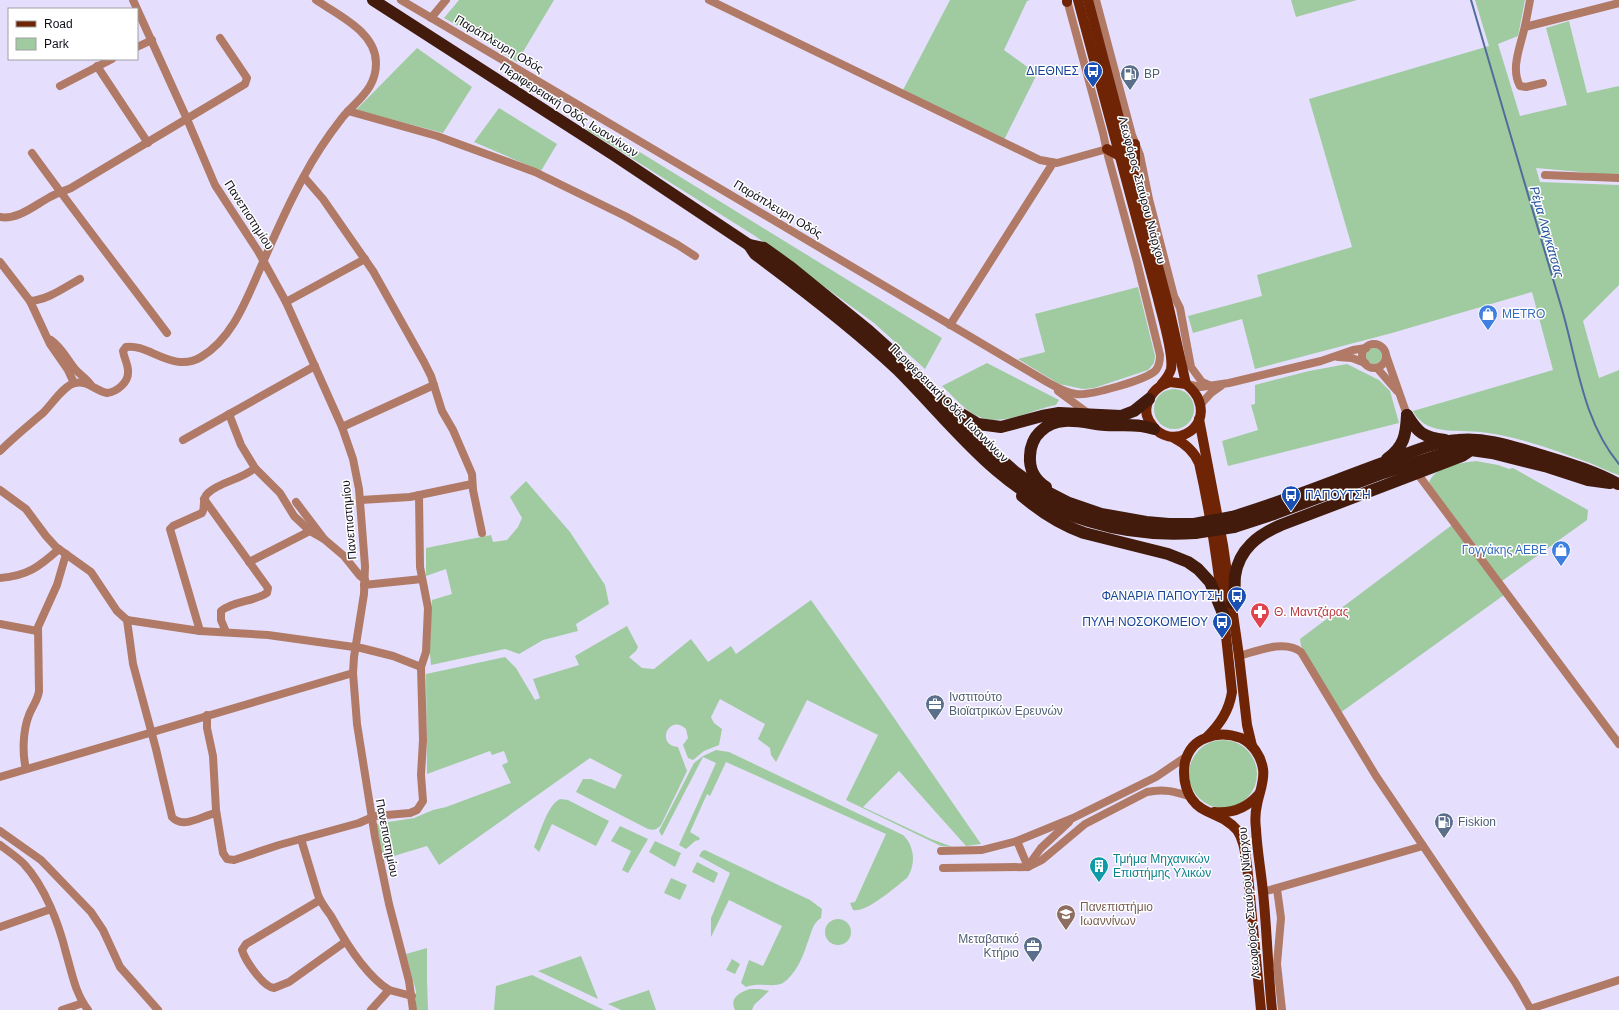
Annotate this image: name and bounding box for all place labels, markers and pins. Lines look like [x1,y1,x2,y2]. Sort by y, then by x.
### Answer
bus stop icon: ΔΙΕΘΝΕΣ [1082,60,1104,88]
fuel station icon: BP [1119,63,1141,91]
place label: ΔΙΕΘΝΕΣ [1026,64,1079,78]
place label: BP [1144,67,1160,81]
shop icon: METRO [1477,303,1499,331]
place label: METRO [1502,307,1545,321]
bus stop icon: ΠΑΠΟΥΤΣΗ [1280,484,1302,512]
place label: ΠΑΠΟΥΤΣΗ [1305,488,1371,502]
shop icon: Γογγάκης ΑΕΒΕ [1550,539,1572,567]
place label: Γογγάκης ΑΕΒΕ [1462,543,1547,557]
bus stop icon: ΦΑΝΑΡΙΑ ΠΑΠΟΥΤΣΗ [1226,585,1248,613]
place label: ΦΑΝΑΡΙΑ ΠΑΠΟΥΤΣΗ [1101,589,1223,603]
pharmacy icon: Θ. Μαντζάρας [1249,601,1271,629]
place label: Θ. Μαντζάρας [1274,605,1349,619]
bus stop icon: ΠΥΛΗ ΝΟΣΟΚΟΜΕΙΟΥ [1211,611,1233,639]
place label: ΠΥΛΗ ΝΟΣΟΚΟΜΕΙΟΥ [1082,615,1208,629]
place label: Ινστιτούτο Βιοϊατρικών Ερευνών [949,690,1063,718]
office icon: Ινστιτούτο Βιοϊατρικών Ερευνών [924,693,946,721]
fuel station icon: Fiskion [1433,811,1455,839]
place label: Fiskion [1458,815,1496,829]
place label: Τμήμα Μηχανικών Επιστήμης Υλικών [1113,852,1211,880]
building icon: Τμήμα Μηχανικών Επιστήμης Υλικών [1088,855,1110,883]
place label: Πανεπιστήμιο Ιωαννίνων [1080,900,1153,928]
school or university icon: Πανεπιστήμιο Ιωαννίνων [1055,903,1077,931]
place label: Μεταβατικό Κτήριο [958,932,1019,960]
office icon: Μεταβατικό Κτήριο [1022,935,1044,963]

